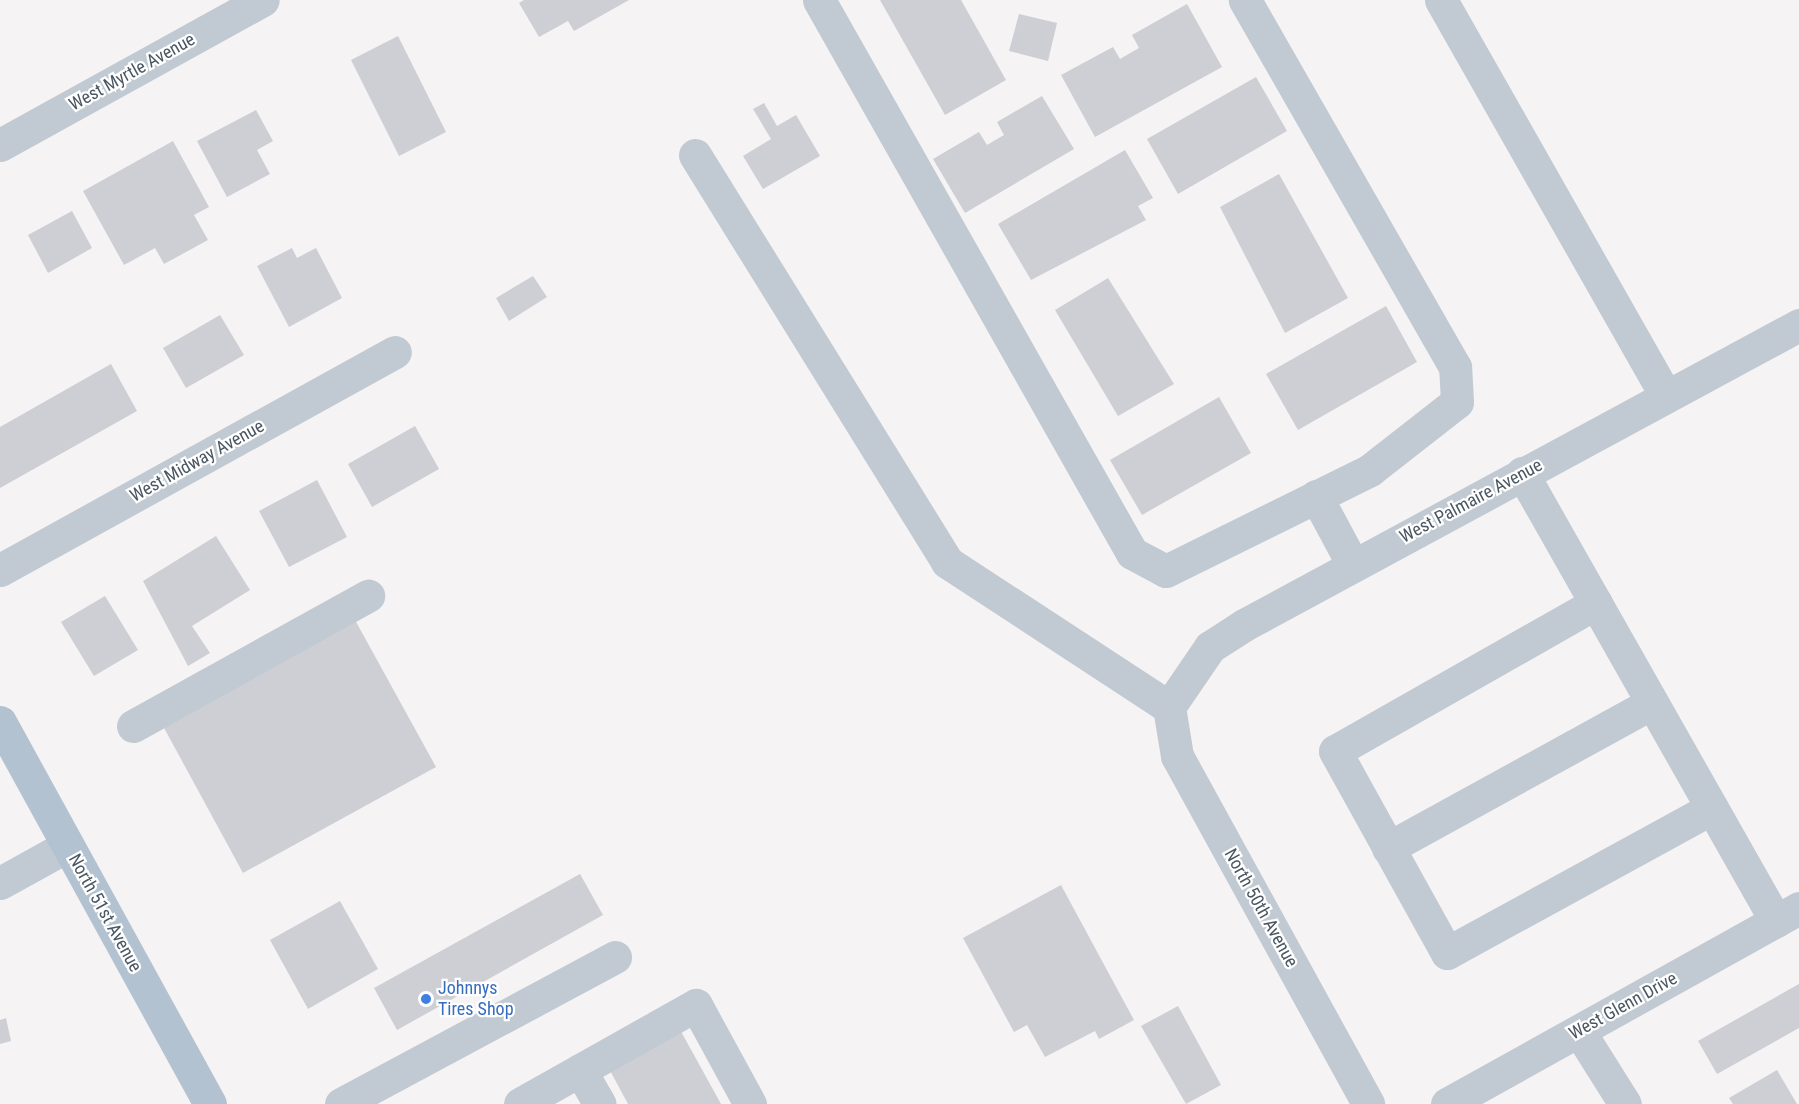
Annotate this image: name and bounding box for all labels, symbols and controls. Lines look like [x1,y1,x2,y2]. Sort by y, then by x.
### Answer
street label: West Myrtle Avenue [65,29,199,115]
street label: West Midway Avenue [126,415,268,507]
street label: West Palmaire Avenue [1396,454,1546,548]
street label: North 50th Avenue [1220,845,1302,971]
street label: North 51st Avenue [64,850,146,976]
street label: West Glenn Drive [1565,967,1681,1045]
place label: Johnnys Tires Shop [438,978,514,1020]
marker: Johnnys Tires Shop [419,992,433,1006]

